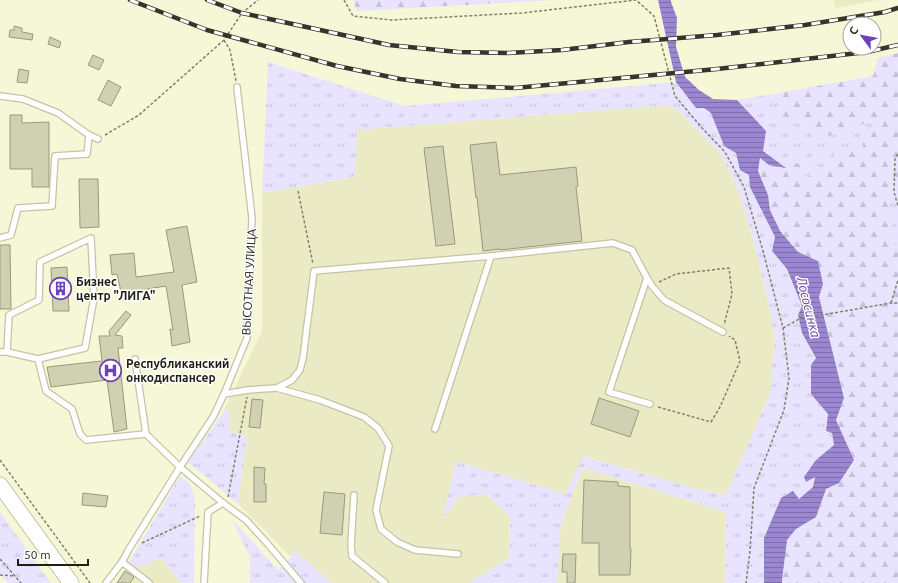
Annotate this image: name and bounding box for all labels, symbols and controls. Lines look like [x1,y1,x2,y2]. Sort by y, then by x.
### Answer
north arrow [842,16,882,56]
text: С [847,25,860,37]
street label: ВЫСОТНАЯ УЛИЦА [239,228,258,336]
water label: Лососинка [794,274,823,339]
place label: Бизнес центр "ЛИГА" [76,275,155,302]
building icon: Бизнес центр "ЛИГА" [47,276,73,302]
place label: Республиканский онкодиспансер [126,357,229,384]
hospital icon: Республиканский онкодиспансер [98,358,124,384]
scale bar [18,541,88,567]
text: 50 m [24,548,51,561]

